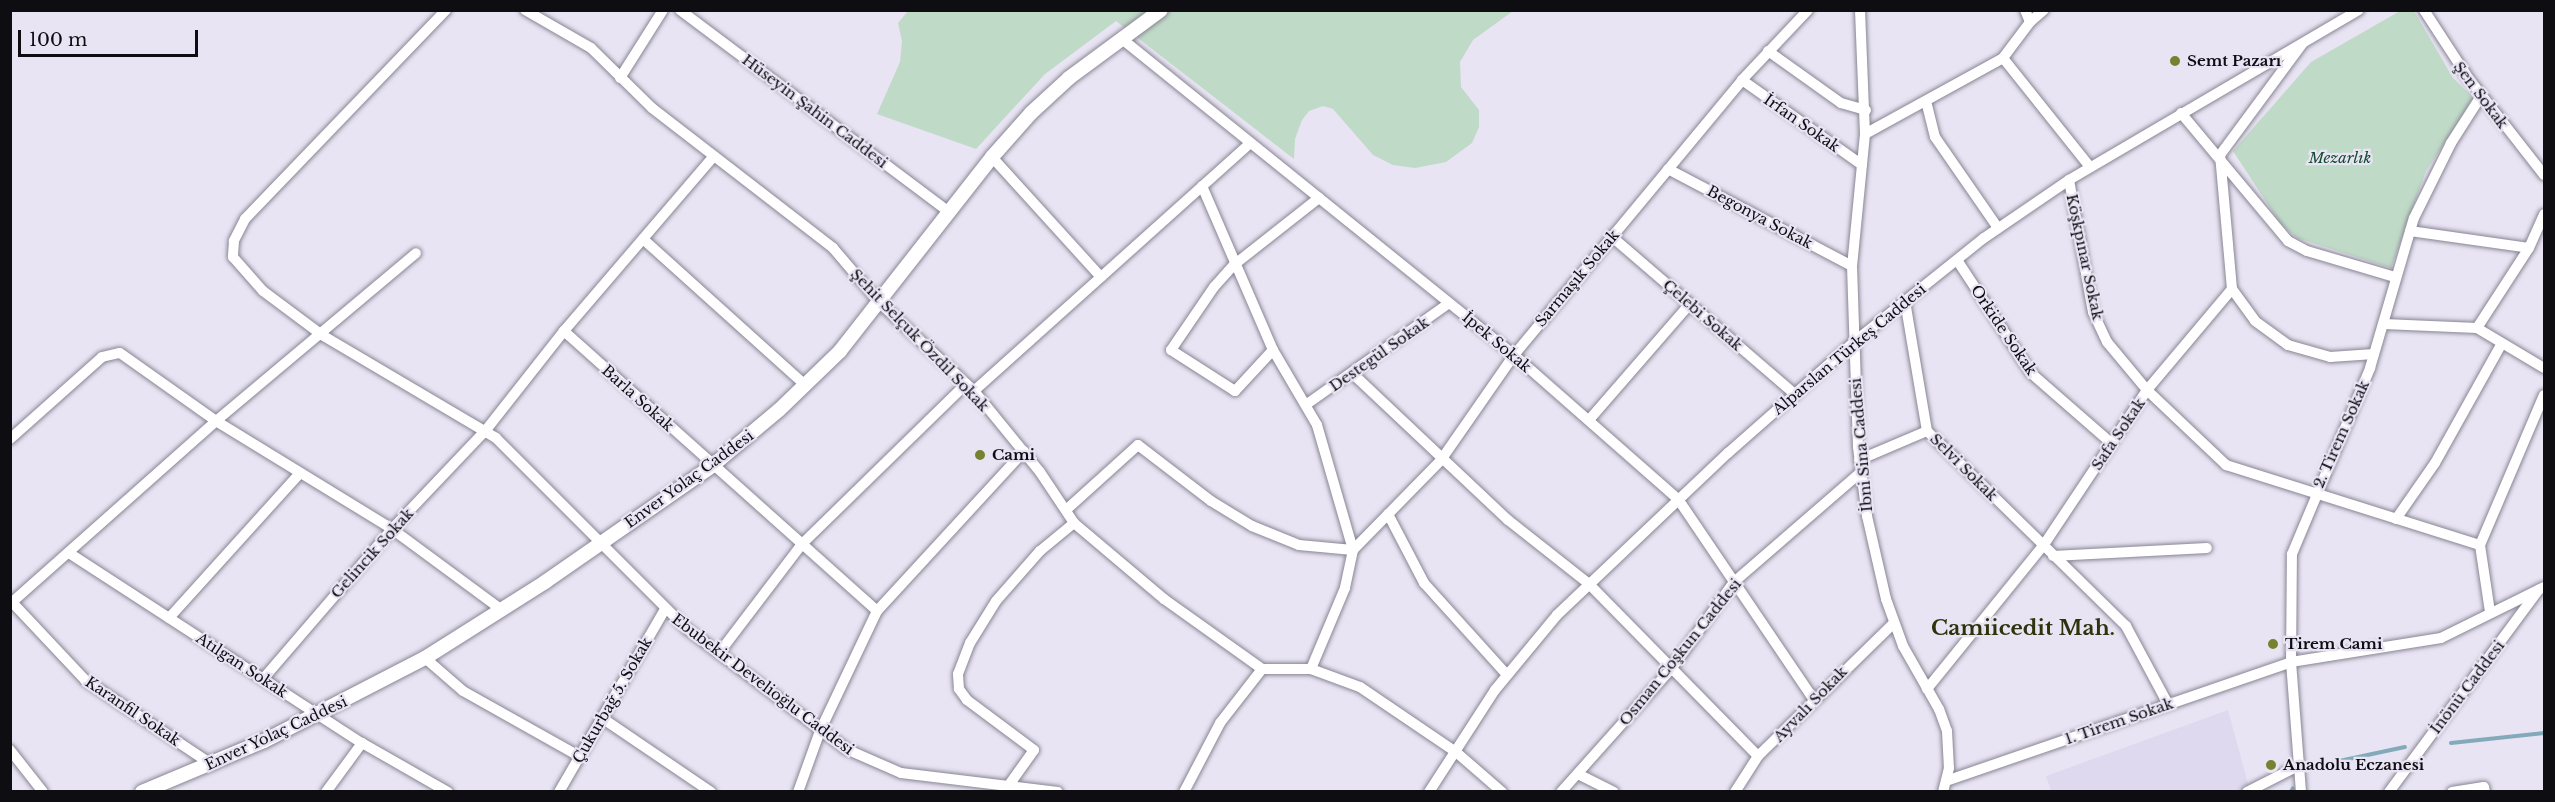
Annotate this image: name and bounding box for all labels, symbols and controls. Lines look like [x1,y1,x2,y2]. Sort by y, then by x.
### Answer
scale bar [21,18,201,56]
text: 100 m [29,29,87,51]
street label: Hüseyin Şahin Caddesi [739,50,891,172]
place label: Semt Pazarı [2187,52,2281,70]
marker: Semt Pazarı [2168,54,2182,68]
street label: Şen Sokak [2450,58,2512,132]
street label: İrfan Sokak [1760,90,1844,156]
park label: Mezarlık [2309,149,2371,167]
street label: Begonya Sokak [1704,182,1816,252]
street label: Köşkpınar Sokak [2063,192,2107,322]
street label: Sarmaşık Sokak [1531,226,1623,330]
street label: Şehit Selçuk Özdil Sokak [847,265,993,415]
street label: Çelebi Sokak [1660,276,1746,354]
street label: Alparslan Türkeş Caddesi [1769,280,1929,418]
street label: Orkide Sokak [1967,281,2041,379]
street label: İpek Sokak [1459,308,1535,376]
street label: Destegül Sokak [1326,313,1432,395]
street label: Barla Sokak [598,361,678,435]
street label: İbni Sina Caddesi [1846,377,1876,513]
street label: 2. Tirem Sokak [2309,377,2373,491]
street label: Safa Sokak [2087,395,2149,473]
street label: Enver Yolaç Caddesi [621,426,757,532]
street label: Selvi Sokak [1927,430,2001,504]
place label: Cami [992,446,1035,464]
marker: Cami [973,448,987,462]
street label: Gelincik Sokak [327,504,417,602]
street label: Osman Coşkun Caddesi [1615,575,1745,729]
street label: Ebubekir Develioğlu Caddesi [668,610,858,758]
district label: Camiicedit Mah. [1931,615,2115,641]
street label: Atılgan Sokak [193,629,291,701]
street label: Çukurbağ 5. Sokak [568,634,656,766]
place label: Tirem Cami [2285,635,2382,653]
marker: Tirem Cami [2266,637,2280,651]
street label: İnönü Caddesi [2426,637,2508,737]
street label: Ayvalı Sokak [1769,662,1851,746]
street label: Karanfil Sokak [82,672,184,750]
street label: Enver Yolaç Caddesi [202,692,350,774]
street label: 1. Tirem Sokak [2062,694,2176,748]
place label: Anadolu Eczanesi [2283,756,2424,774]
marker: Anadolu Eczanesi [2264,758,2278,772]

